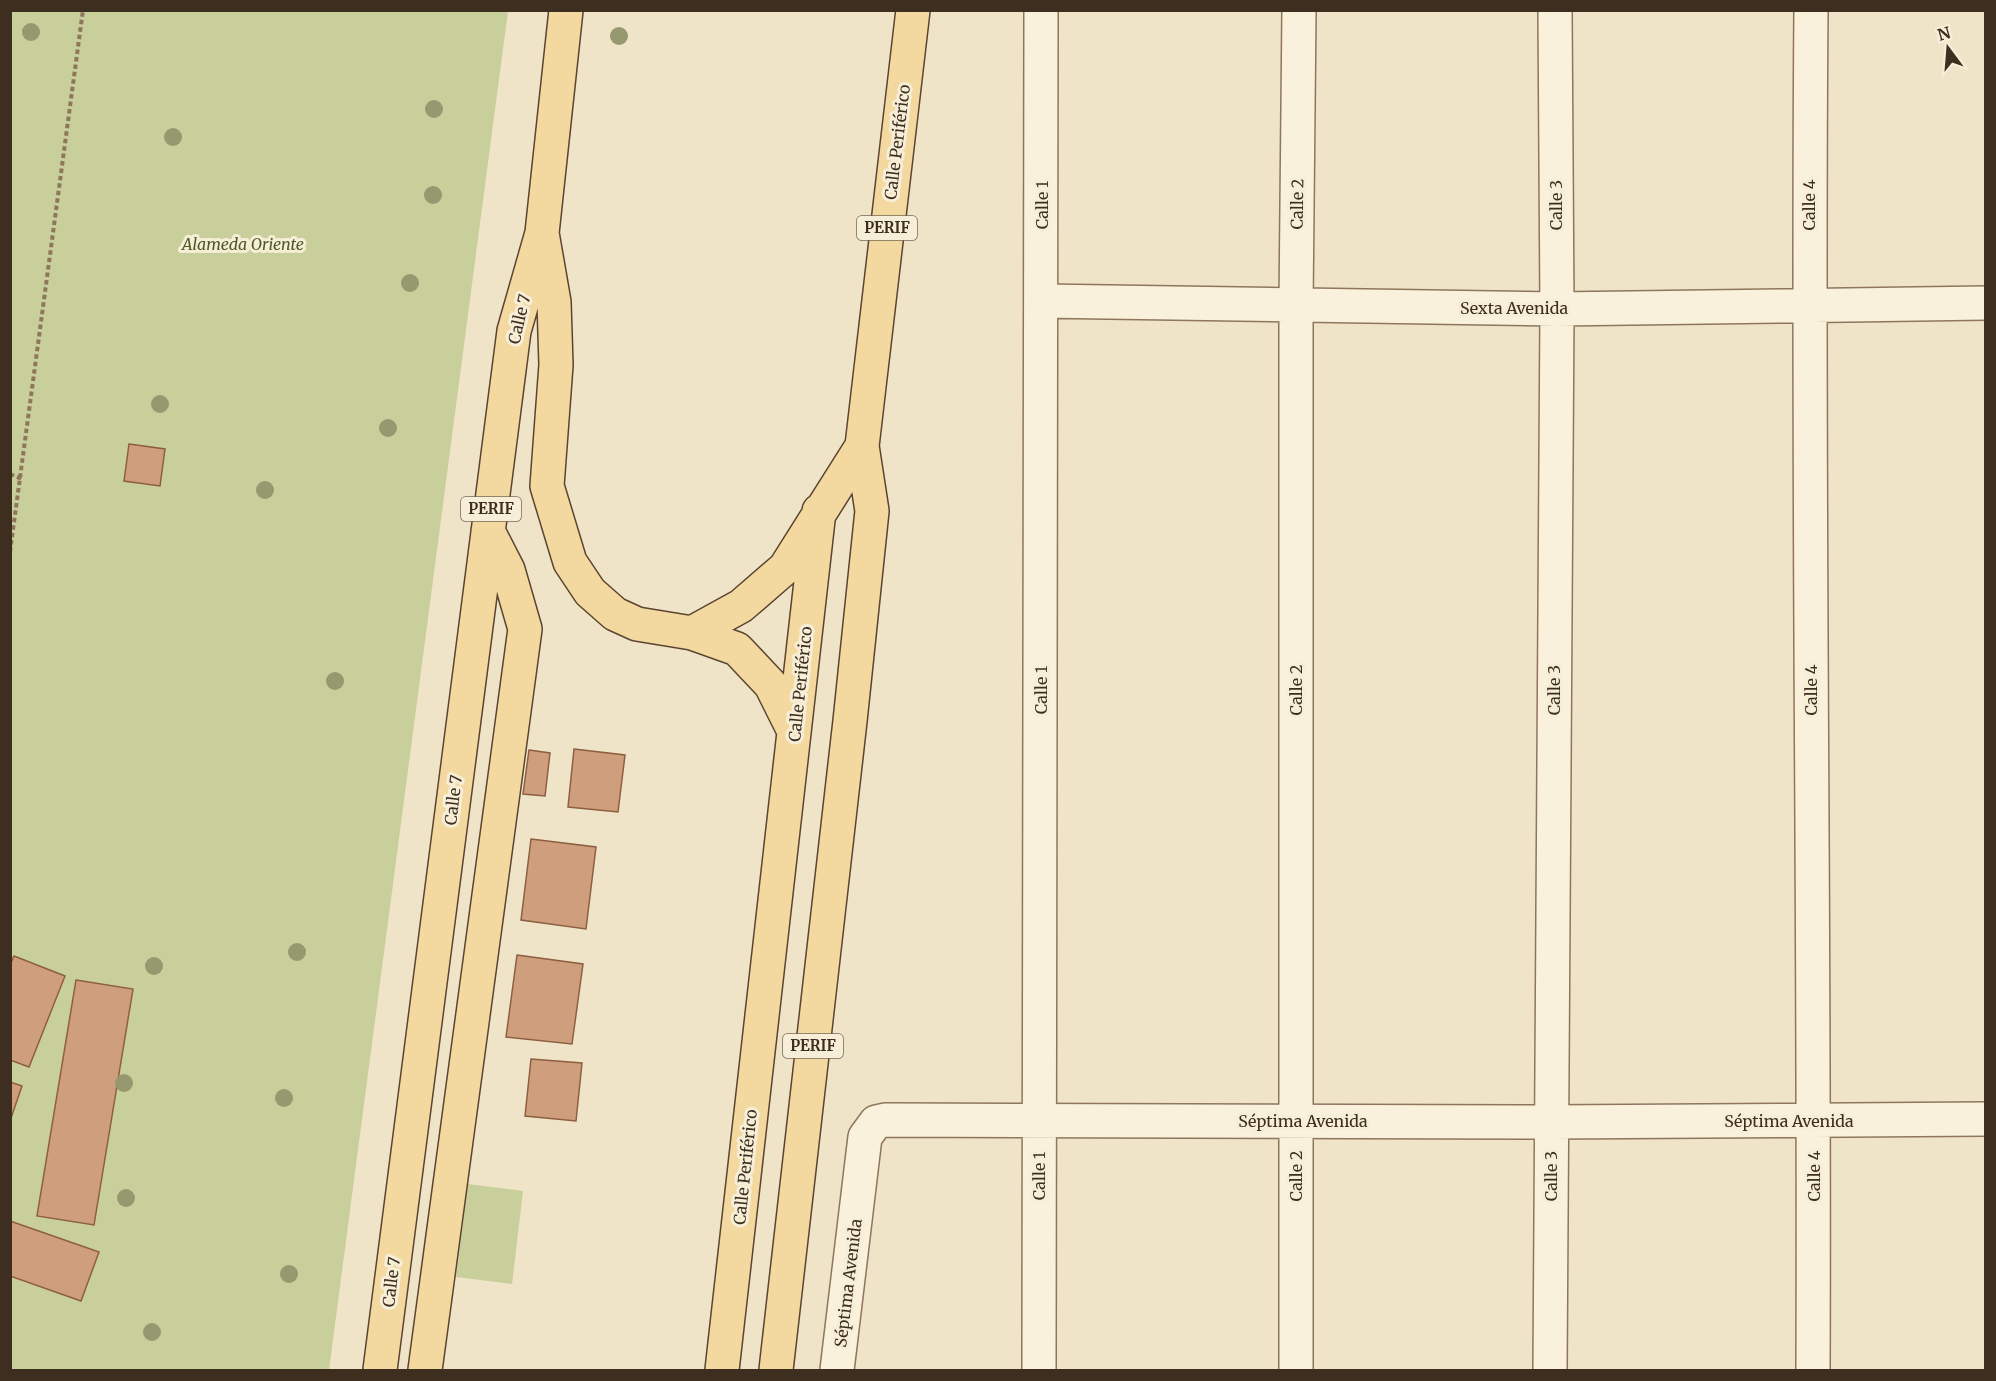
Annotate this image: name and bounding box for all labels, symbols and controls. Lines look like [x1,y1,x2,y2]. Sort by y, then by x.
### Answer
north arrow [1918,18,1978,78]
text: N [1935,22,1953,45]
street label: Calle Periférico [880,83,914,201]
street label: Calle 2 [1287,178,1307,230]
street label: Calle 4 [1799,179,1819,231]
street label: Calle 3 [1546,180,1566,230]
street label: Calle 1 [1032,181,1052,229]
road number: PERIF [857,216,917,240]
park label: Alameda Oriente [180,234,304,254]
street label: Calle 7 [504,292,534,346]
street label: Sexta Avenida [1460,298,1568,318]
road number: PERIF [461,497,521,521]
street label: Calle Periférico [784,625,816,743]
street label: Calle 4 [1801,664,1821,716]
street label: Calle 2 [1286,665,1306,715]
street label: Calle 3 [1544,665,1564,715]
street label: Calle 1 [1031,666,1051,714]
street label: Calle 7 [440,774,466,826]
road number: PERIF [783,1034,843,1058]
street label: Calle Periférico [729,1108,761,1226]
street label: Séptima Avenida [1238,1111,1368,1131]
street label: Séptima Avenida [1724,1111,1854,1131]
street label: Calle 4 [1804,1150,1824,1202]
street label: Calle 2 [1286,1151,1306,1201]
street label: Calle 3 [1541,1151,1561,1201]
street label: Calle 1 [1029,1152,1049,1200]
street label: Séptima Avenida [830,1217,866,1348]
street label: Calle 7 [378,1256,404,1308]

